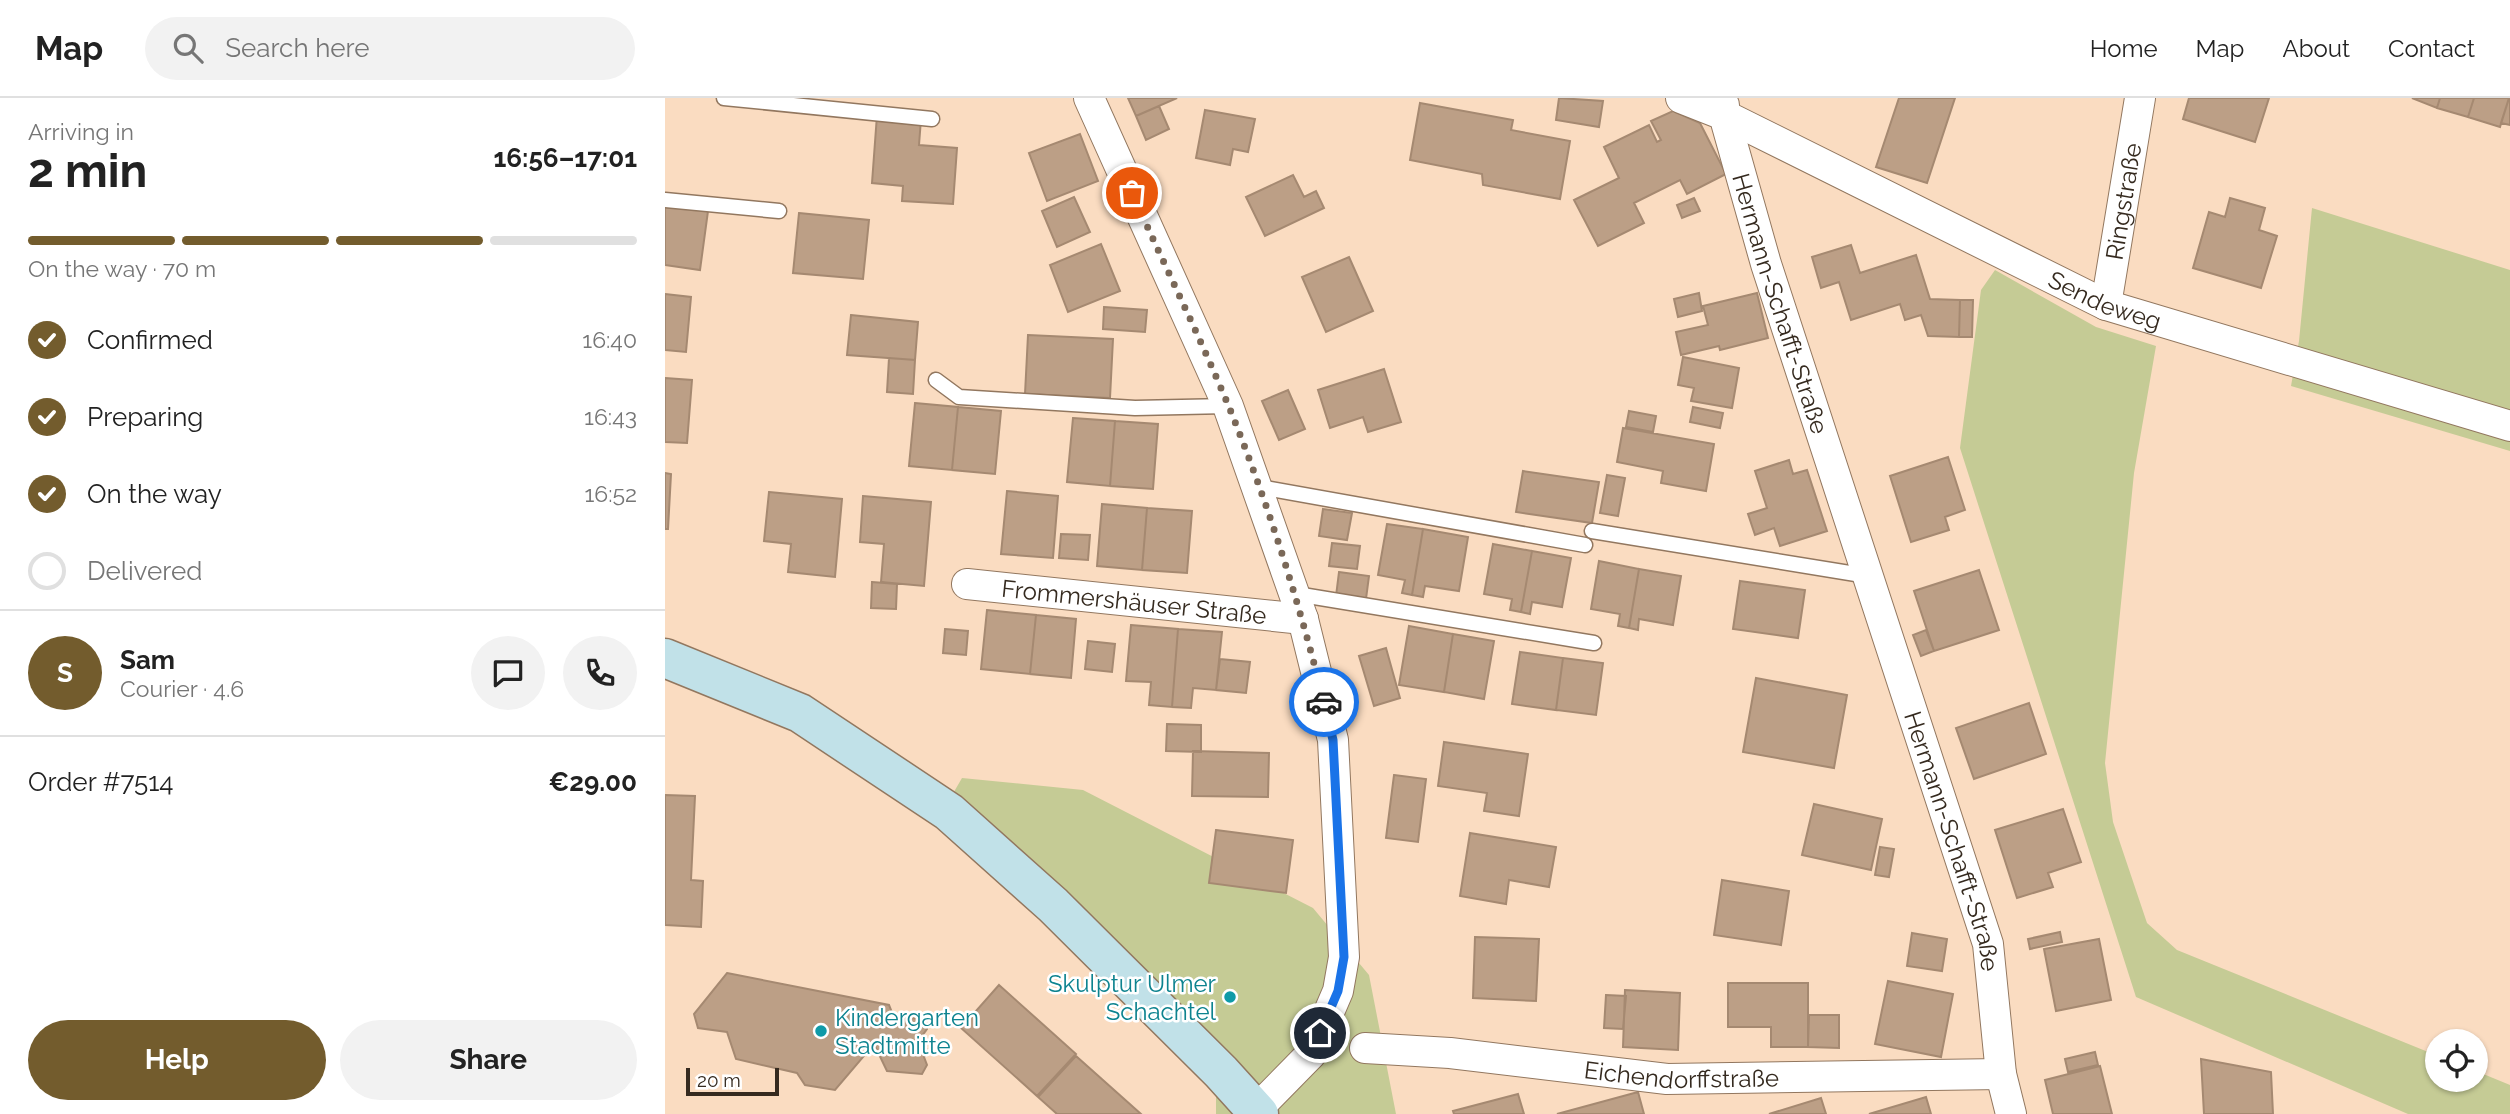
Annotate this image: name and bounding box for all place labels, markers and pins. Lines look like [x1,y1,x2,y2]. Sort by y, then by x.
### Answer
pin [1102,163,1162,223]
place label: Skulptur Ulmer Schachtel [1048,969,1217,1026]
marker: Skulptur Ulmer Schachtel [1222,989,1238,1005]
place label: Kindergarten Stadtmitte [835,1003,979,1060]
pin [1290,1003,1350,1063]
marker: Kindergarten Stadtmitte [813,1023,829,1039]

